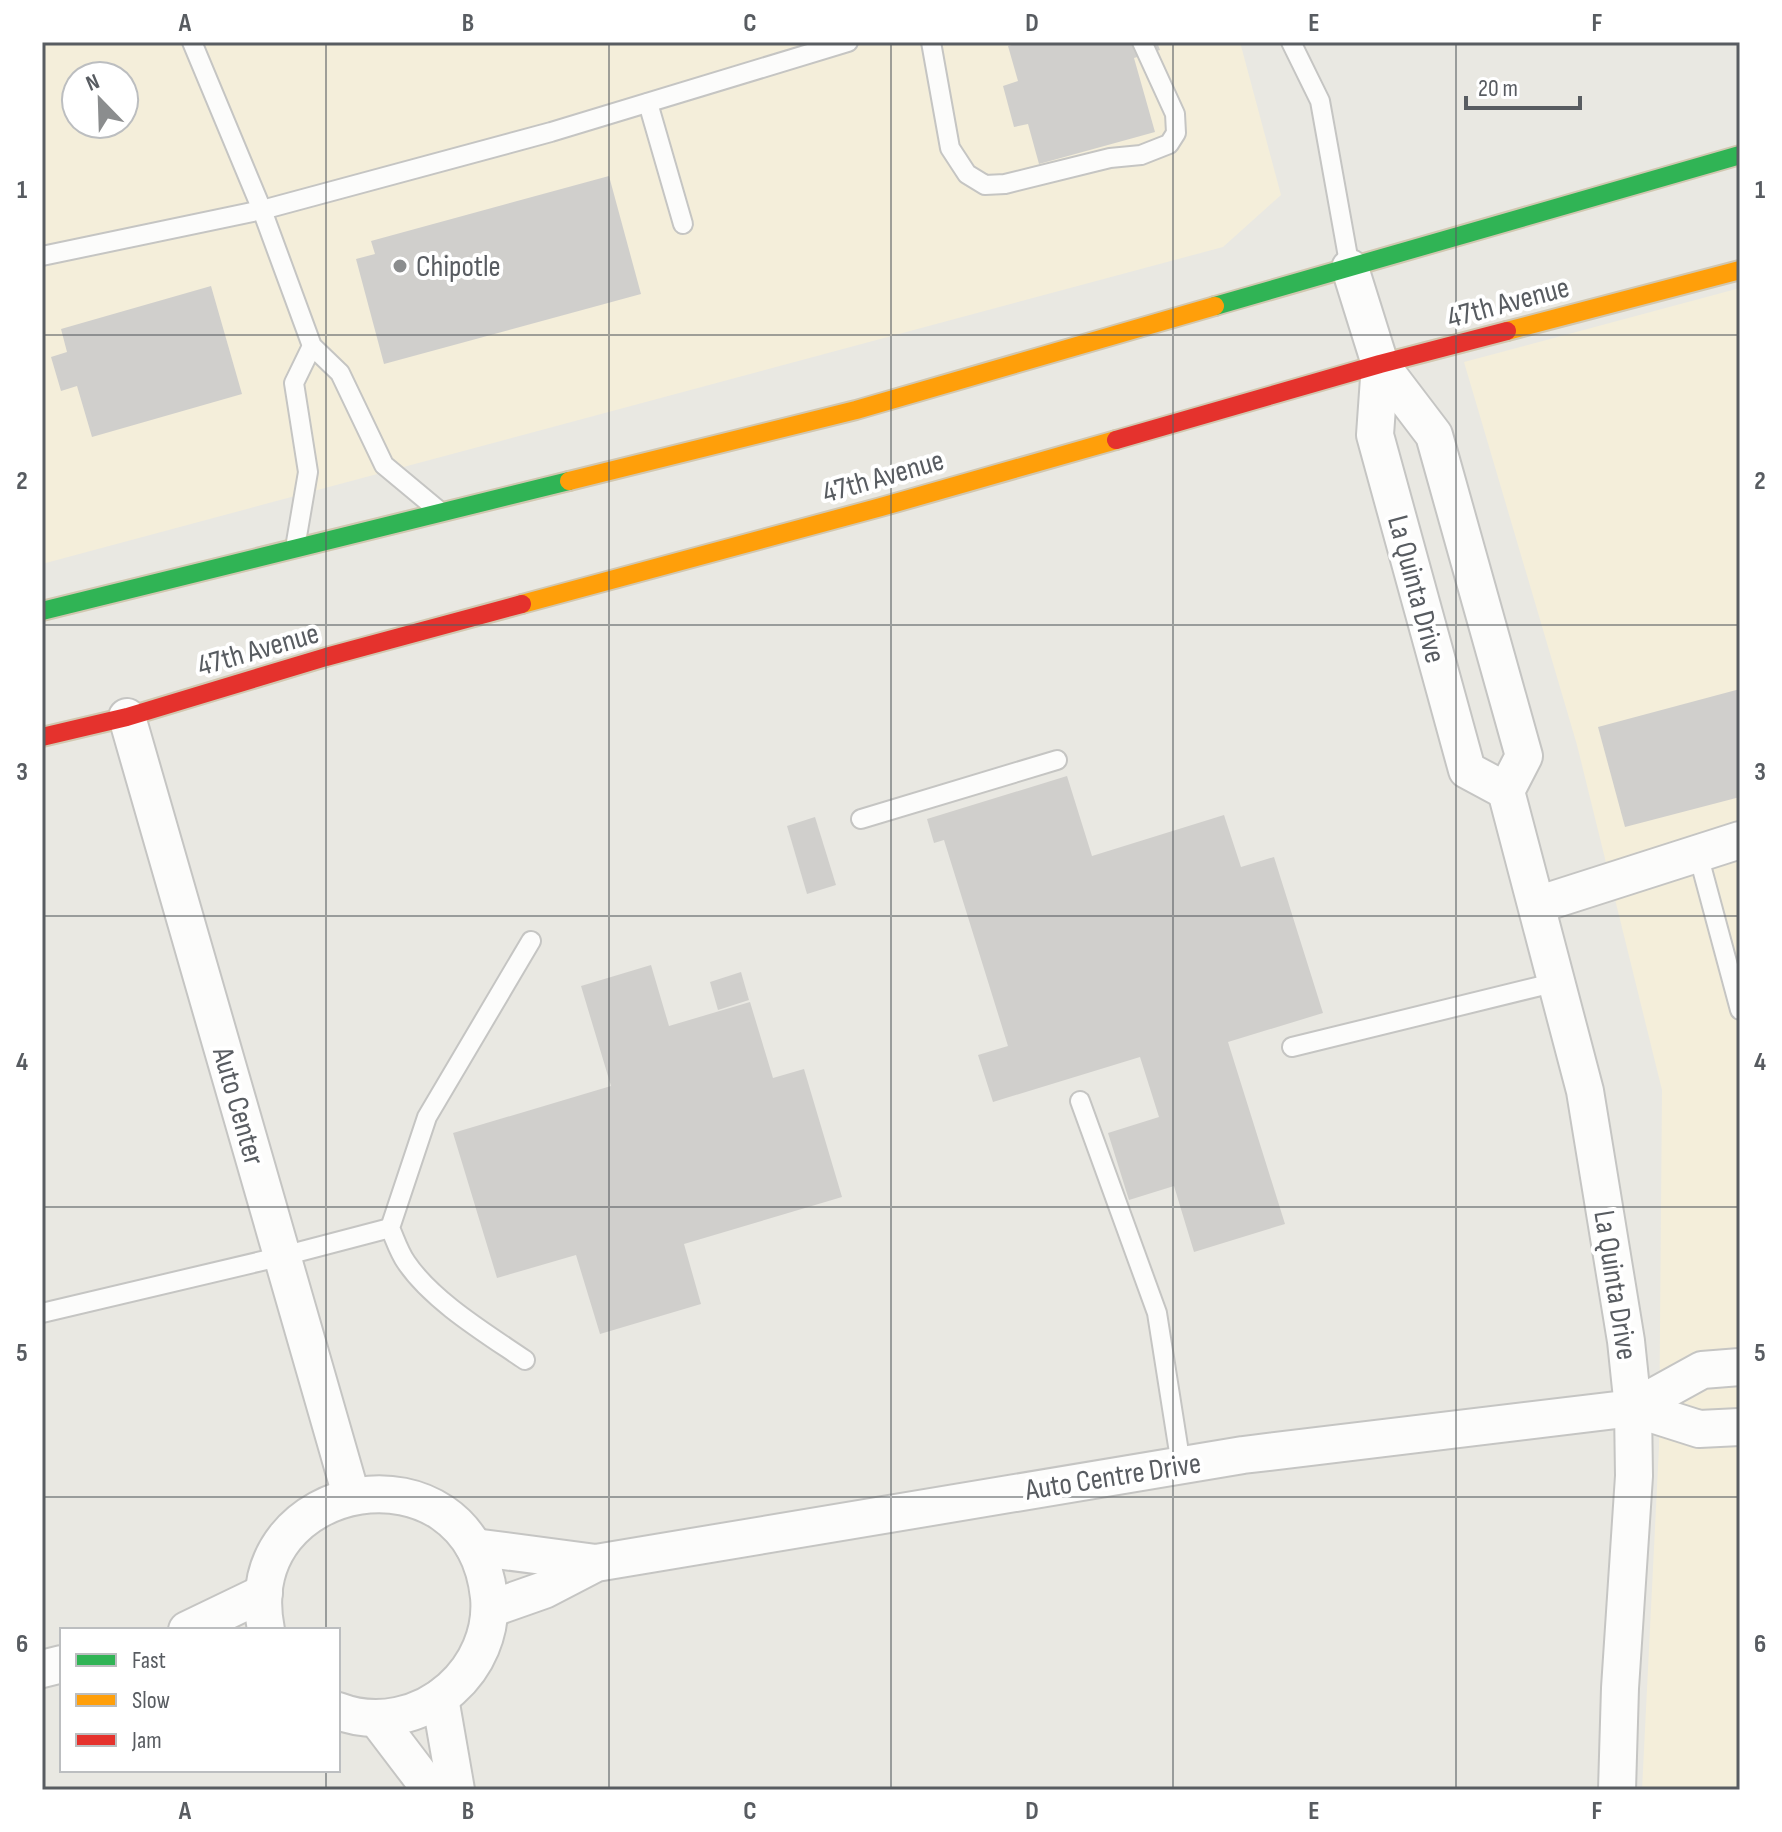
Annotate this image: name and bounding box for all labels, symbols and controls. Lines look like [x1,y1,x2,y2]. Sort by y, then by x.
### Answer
text: A [178,8,192,39]
text: B [462,8,474,39]
text: C [743,8,757,39]
text: D [1025,8,1039,39]
text: E [1308,8,1320,39]
text: F [1592,8,1603,39]
north arrow [60,60,140,140]
scale bar [1466,60,1580,110]
text: N [82,68,103,98]
text: 20 m [1478,74,1518,103]
text: 1 [17,175,27,206]
text: 1 [1755,175,1765,206]
place label: Chipotle [416,249,501,285]
marker: Chipotle [391,257,409,275]
street label: 47th Avenue [1443,269,1573,336]
street label: 47th Avenue [818,442,948,511]
text: 2 [16,466,28,497]
text: 2 [1754,466,1766,497]
street label: La Quinta Drive [1379,512,1453,667]
street label: 47th Avenue [193,615,323,684]
text: 3 [16,757,28,788]
text: 3 [1754,757,1766,788]
street label: Auto Center [204,1042,272,1170]
text: 4 [16,1047,28,1078]
text: 4 [1754,1047,1766,1078]
street label: La Quinta Drive [1585,1208,1645,1363]
text: 5 [16,1338,28,1369]
text: 5 [1754,1338,1766,1369]
street label: Auto Centre Drive [1022,1445,1204,1509]
legend [60,1628,340,1772]
text: 6 [16,1629,28,1660]
text: 6 [1754,1629,1766,1660]
text: Fast [132,1646,166,1675]
text: Slow [132,1686,170,1715]
text: Jam [131,1726,162,1755]
text: A [178,1796,192,1827]
text: B [462,1796,474,1827]
text: C [743,1796,757,1827]
text: D [1025,1796,1039,1827]
text: E [1308,1796,1320,1827]
text: F [1592,1796,1603,1827]

